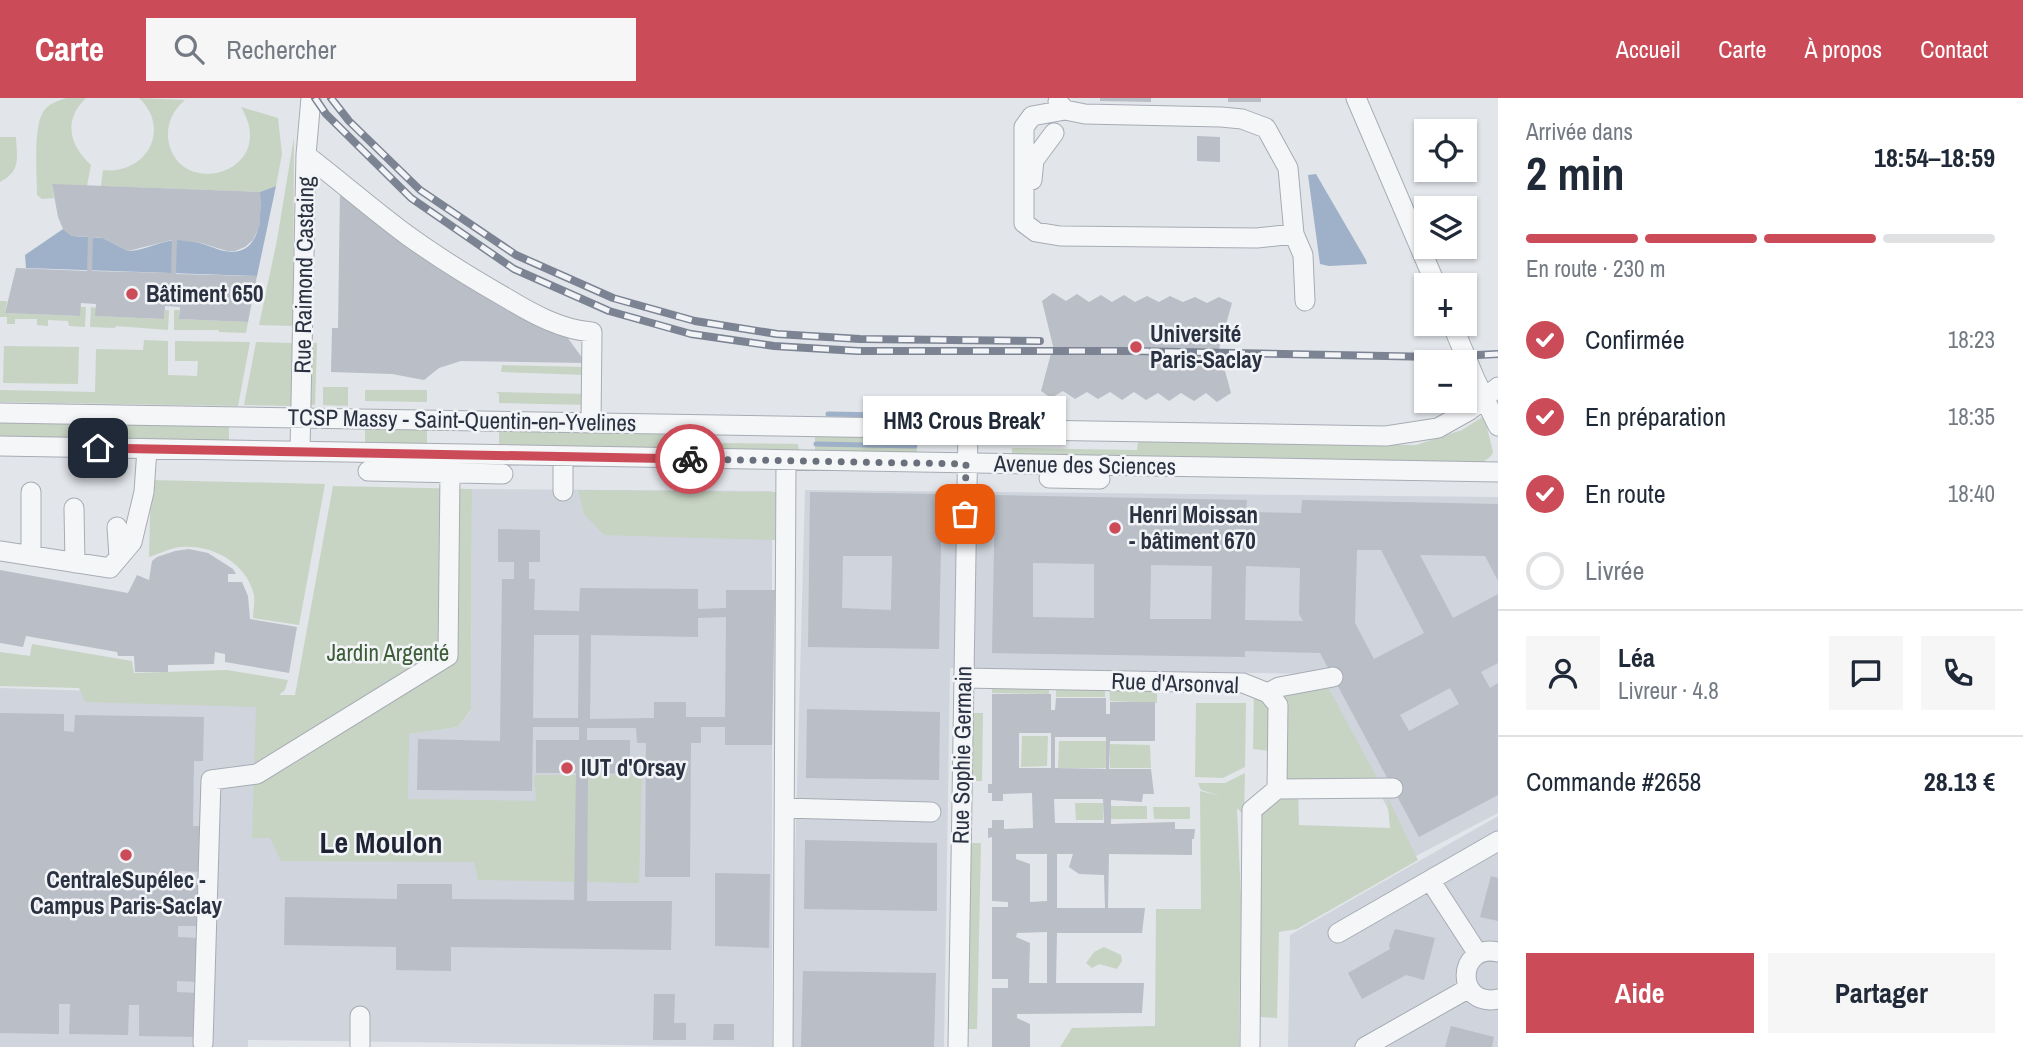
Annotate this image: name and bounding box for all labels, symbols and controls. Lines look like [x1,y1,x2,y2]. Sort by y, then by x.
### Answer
search box [146,18,636,81]
text: Carte [35,27,104,71]
icon: search [170,30,208,68]
text: Rechercher [226,32,336,67]
text: Accueil [1616,33,1680,65]
text: Carte [1718,33,1766,65]
text: À propos [1804,33,1882,65]
text: Contact [1920,33,1988,65]
text: Arrivée dans [1526,116,1633,147]
map controls [1414,119,1477,413]
button: locate [1414,119,1477,182]
text: 18:54–18:59 [1874,140,1995,175]
text: 2 min [1526,142,1625,204]
street label: Rue Raimond Castaing [286,176,321,374]
button: layers [1414,196,1477,259]
text: En route · 230 m [1526,253,1665,284]
button: + [1414,273,1477,336]
place label: Bâtiment 650 [146,278,263,309]
marker: Bâtiment 650 [124,286,140,302]
place label: Université Paris-Saclay [1150,318,1263,375]
icon: check [1526,321,1564,359]
text: Confirmée [1585,322,1685,357]
text: 18:23 [1948,324,1995,355]
marker: Université Paris-Saclay [1128,339,1144,355]
button: − [1414,350,1477,413]
callout: HM3 Crous Break’ [864,395,1066,444]
icon: check [1526,398,1564,436]
text: En préparation [1585,399,1726,434]
street label: TCSP Massy - Saint-Quentin-en-Yvelines [287,401,637,438]
text: 18:35 [1948,401,1995,432]
text: HM3 Crous Break’ [883,405,1046,436]
pin [68,418,128,478]
courier [655,424,725,494]
icon: home [79,429,117,467]
icon: bike [671,440,709,478]
street label: Avenue des Sciences [993,447,1176,482]
icon: check [1526,475,1564,513]
text: En route [1585,476,1666,511]
text: 18:40 [1948,478,1995,509]
pin [935,484,995,544]
icon: bag [946,495,984,533]
place label: Henri Moissan - bâtiment 670 [1129,499,1258,556]
marker: Henri Moissan - bâtiment 670 [1107,520,1123,536]
text: Livrée [1585,553,1644,588]
button: person [1526,636,1600,710]
button: chat [1829,636,1903,710]
button: phone [1921,636,1995,710]
park label: Jardin Argenté [327,637,449,668]
text: Léa [1618,640,1655,675]
street label: Rue d'Arsonval [1111,665,1239,700]
street label: Rue Sophie Germain [944,666,979,844]
text: Livreur · 4.8 [1618,675,1719,706]
place label: IUT d'Orsay [581,752,687,783]
marker: IUT d'Orsay [559,760,575,776]
text: Commande #2658 [1526,764,1701,799]
text: 28.13 € [1924,764,1995,799]
district label: Le Moulon [320,822,443,862]
marker: CentraleSupélec - Campus Paris-Saclay [118,847,134,863]
place label: CentraleSupélec - Campus Paris-Saclay [30,864,222,921]
button: Aide [1526,953,1754,1033]
button: Partager [1768,953,1995,1033]

